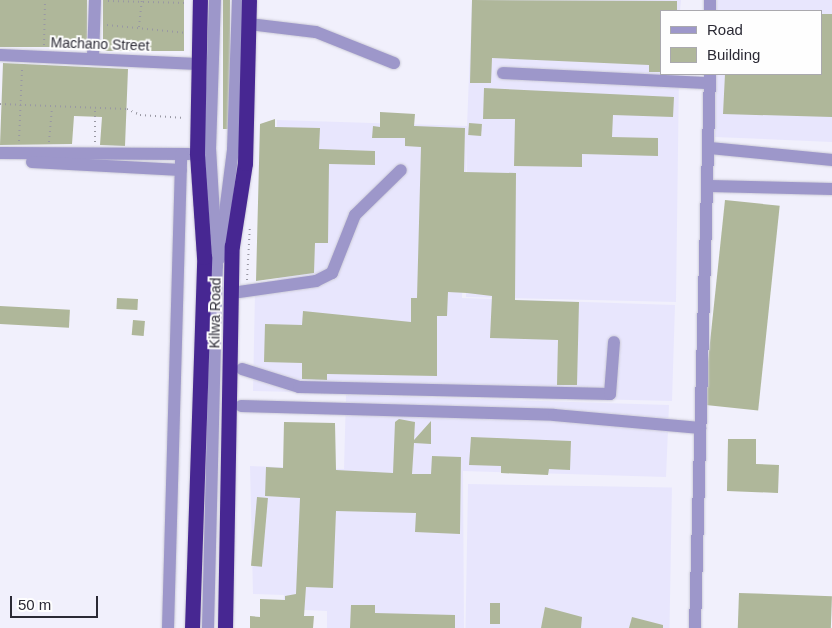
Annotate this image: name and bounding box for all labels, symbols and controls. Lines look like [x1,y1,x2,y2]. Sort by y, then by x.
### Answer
legend [660,10,822,75]
text: Road [707,21,743,38]
street label: Machano Street [50,34,150,54]
text: Building [707,46,760,63]
street label: Kilwa Road [206,277,224,349]
scale bar [12,586,100,618]
text: 50 m [18,596,51,613]

